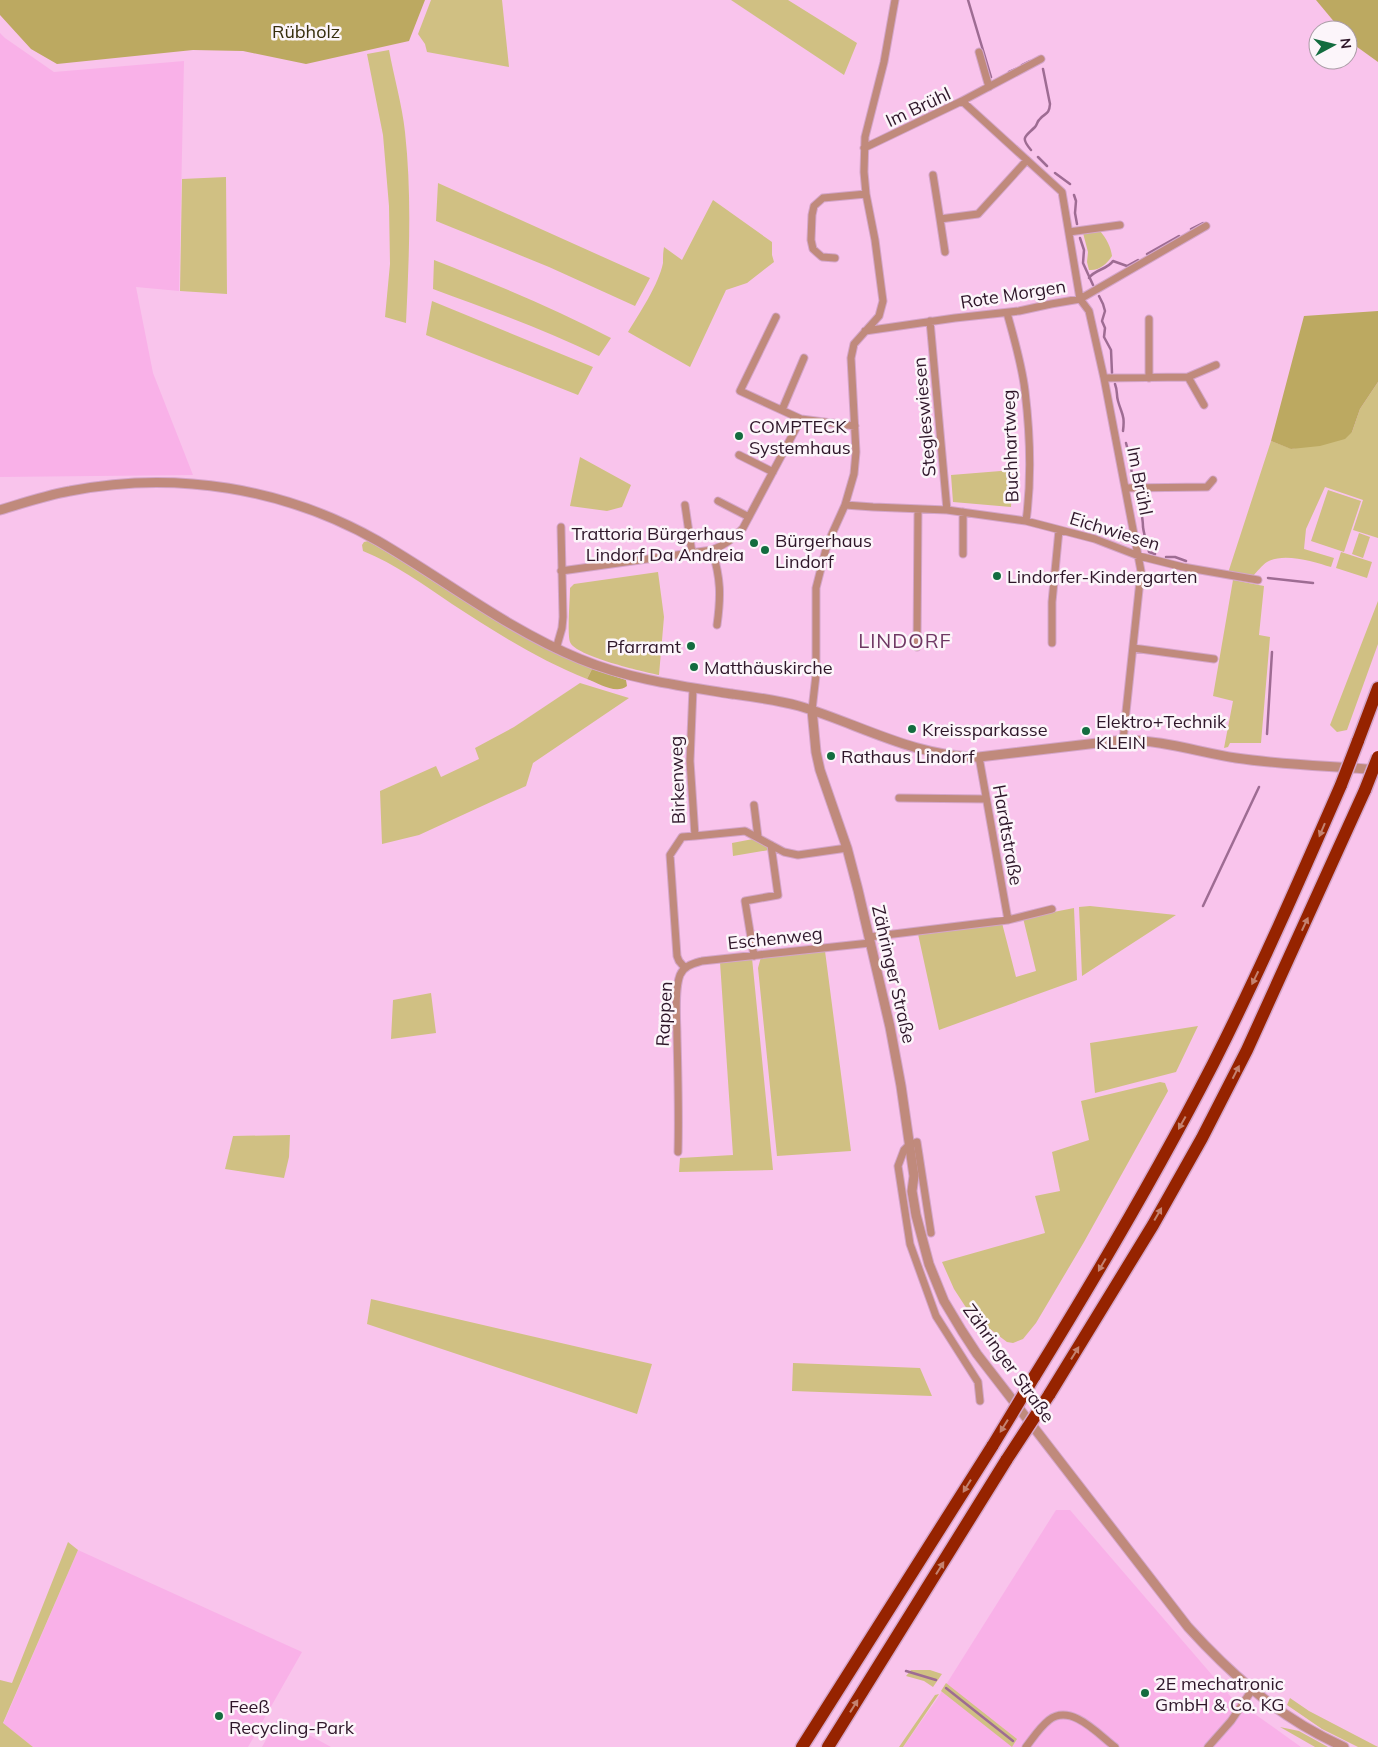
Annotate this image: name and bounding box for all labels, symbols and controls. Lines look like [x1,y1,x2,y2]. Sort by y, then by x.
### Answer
park label: Rübholz [272,20,340,43]
north arrow [1308,20,1358,70]
text: N [1336,37,1355,50]
street label: Im Brühl [882,82,954,132]
street label: Rote Morgen [959,274,1067,314]
street label: Stegleswiesen [907,356,941,478]
street label: Buchhartweg [997,389,1023,503]
place label: COMPTECK Systemhaus [749,415,851,459]
marker: COMPTECK Systemhaus [733,430,745,442]
street label: Im Brühl [1122,445,1158,517]
street label: Eichwiesen [1067,506,1163,556]
place label: Trattoria Bürgerhaus Lindorf Da Andreia [572,522,744,566]
place label: Bürgerhaus Lindorf [775,529,872,573]
marker: Trattoria Bürgerhaus Lindorf Da Andreia [748,537,760,549]
marker: Bürgerhaus Lindorf [759,544,771,556]
place label: Lindorfer-Kindergarten [1007,565,1198,588]
marker: Lindorfer-Kindergarten [991,570,1003,582]
district label: LINDORF [858,628,952,653]
place label: Pfarramt [607,635,681,658]
marker: Pfarramt [685,640,697,652]
place label: Matthäuskirche [704,656,833,679]
marker: Matthäuskirche [688,661,700,673]
place label: Elektro+Technik KLEIN [1096,710,1227,754]
place label: Kreissparkasse [922,718,1048,741]
marker: Kreissparkasse [906,723,918,735]
marker: Elektro+Technik KLEIN [1080,725,1092,737]
street label: Birkenweg [664,735,690,825]
place label: Rathaus Lindorf [841,745,976,768]
marker: Rathaus Lindorf [825,750,837,762]
street label: Hardtstraße [988,783,1028,887]
one-way arrow [1317,823,1325,837]
street label: Zähringer Straße [867,903,921,1045]
one-way arrow [1301,917,1309,931]
street label: Eschenweg [726,922,824,954]
one-way arrow [1251,971,1259,985]
street label: Rappen [651,981,677,1047]
one-way arrow [1232,1064,1240,1079]
one-way arrow [1177,1116,1186,1130]
one-way arrow [1154,1208,1163,1221]
one-way arrow [1098,1258,1107,1271]
street label: Zähringer Straße [958,1299,1060,1427]
one-way arrow [1070,1347,1079,1360]
one-way arrow [1000,1419,1009,1432]
one-way arrow [962,1479,971,1492]
one-way arrow [935,1561,945,1575]
place label: 2E mechatronic GmbH & Co. KG [1155,1672,1284,1716]
marker: 2E mechatronic GmbH & Co. KG [1139,1687,1151,1699]
place label: Feeß Recycling-Park [229,1695,355,1739]
one-way arrow [849,1699,859,1712]
marker: Feeß Recycling-Park [213,1710,225,1722]

